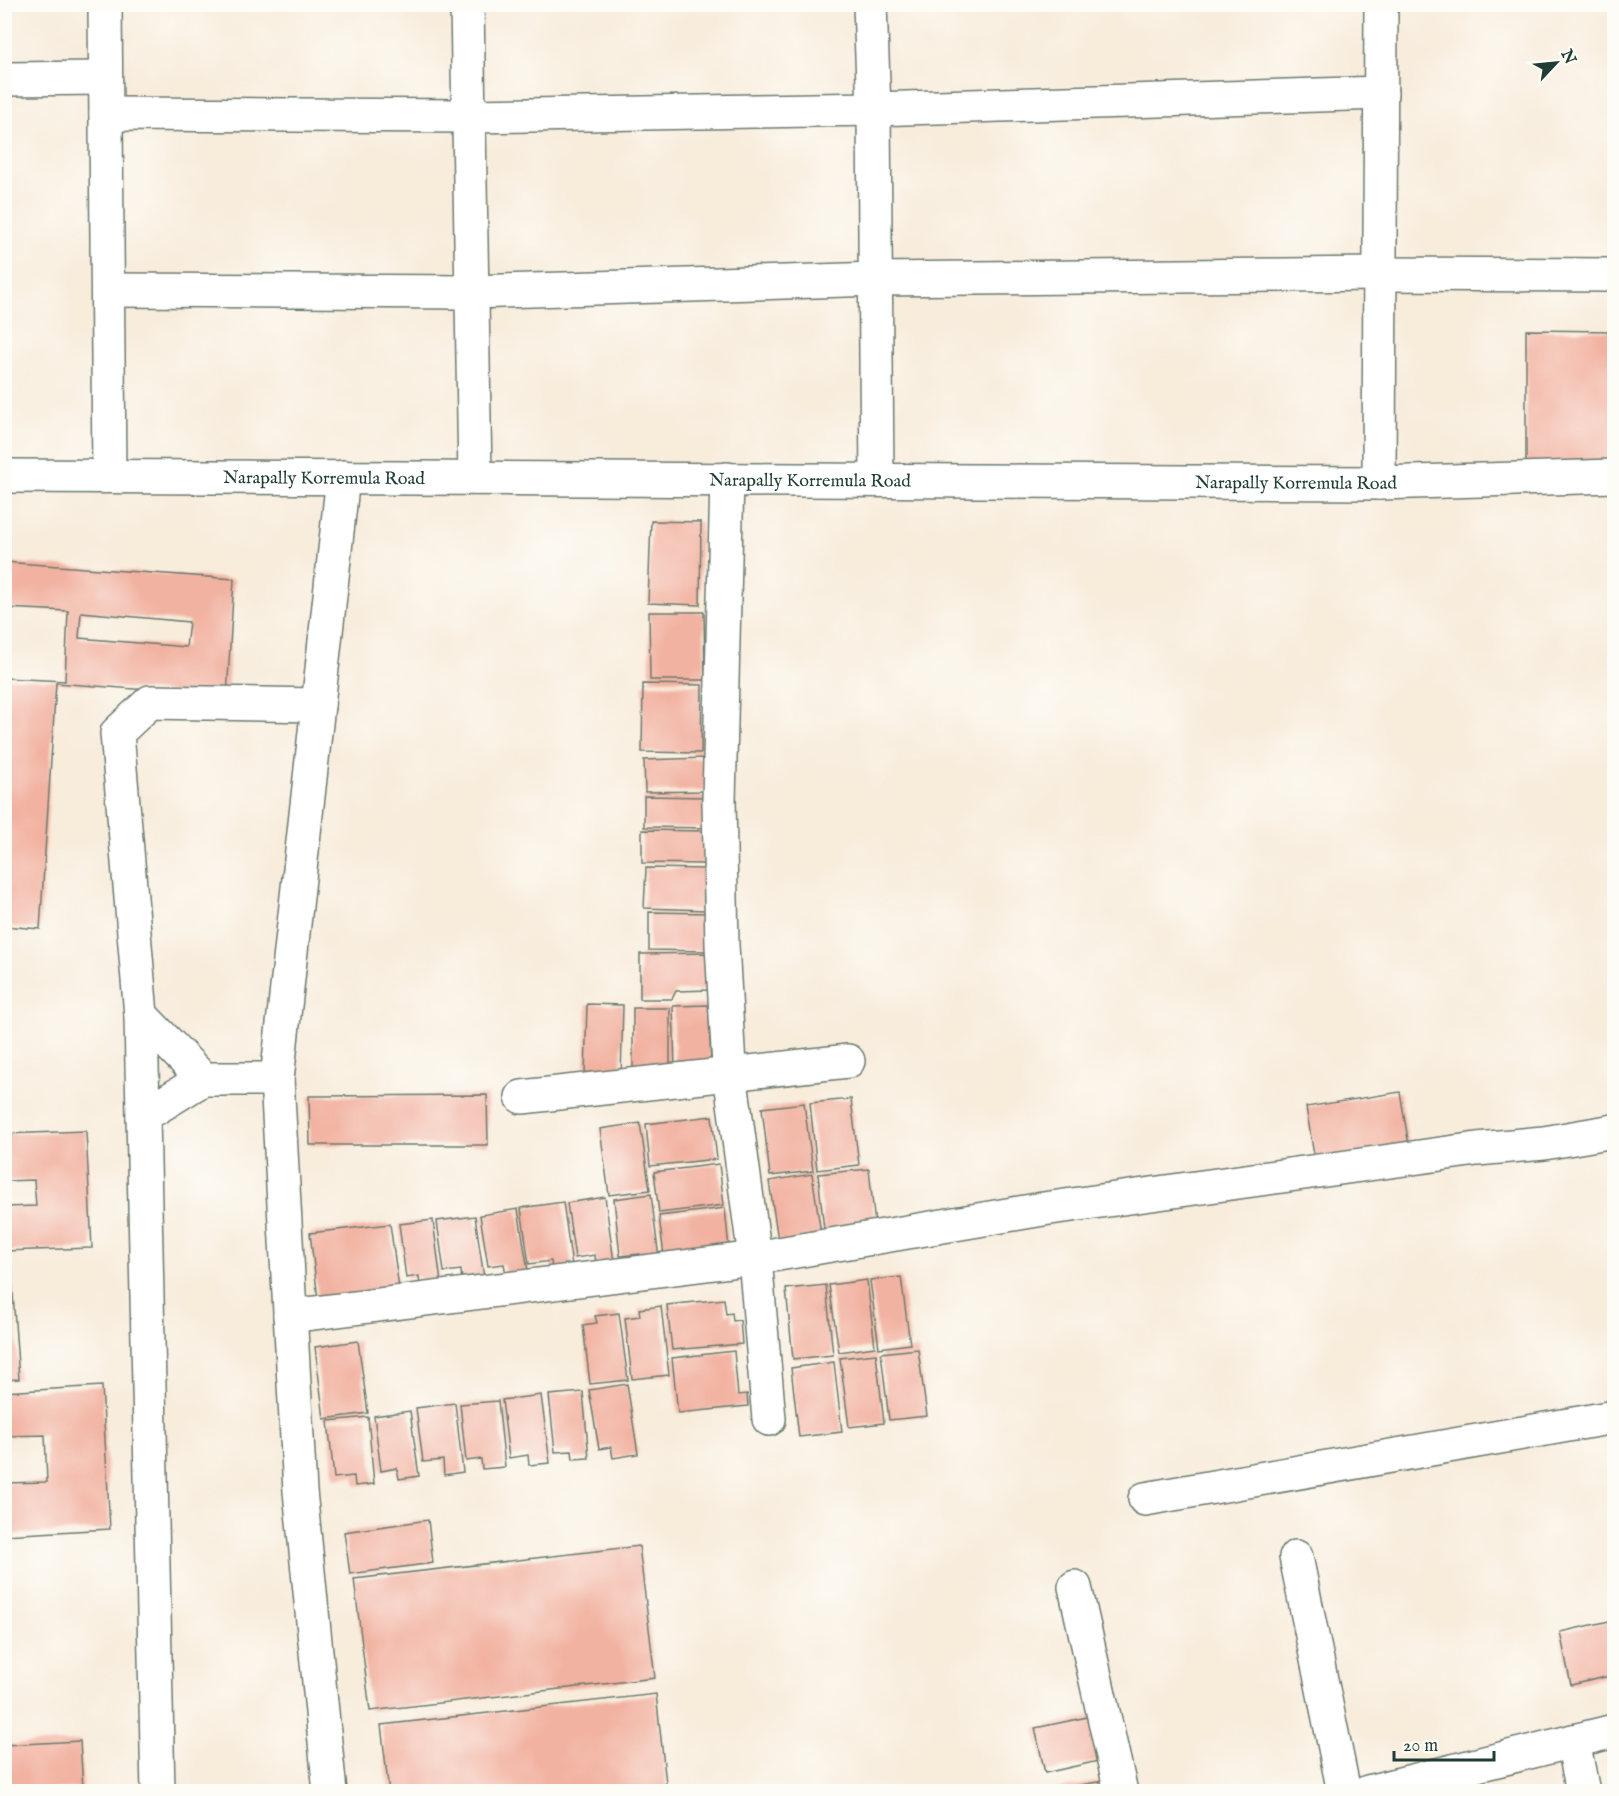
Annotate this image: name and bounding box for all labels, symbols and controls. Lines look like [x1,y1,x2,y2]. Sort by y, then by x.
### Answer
north arrow [1526,33,1586,93]
text: N [1555,46,1580,68]
street label: Narapally Korremula Road [223,467,425,491]
street label: Narapally Korremula Road [709,470,911,494]
street label: Narapally Korremula Road [1195,472,1398,496]
scale bar [1394,1724,1494,1762]
text: 20 m [1403,1735,1438,1758]

